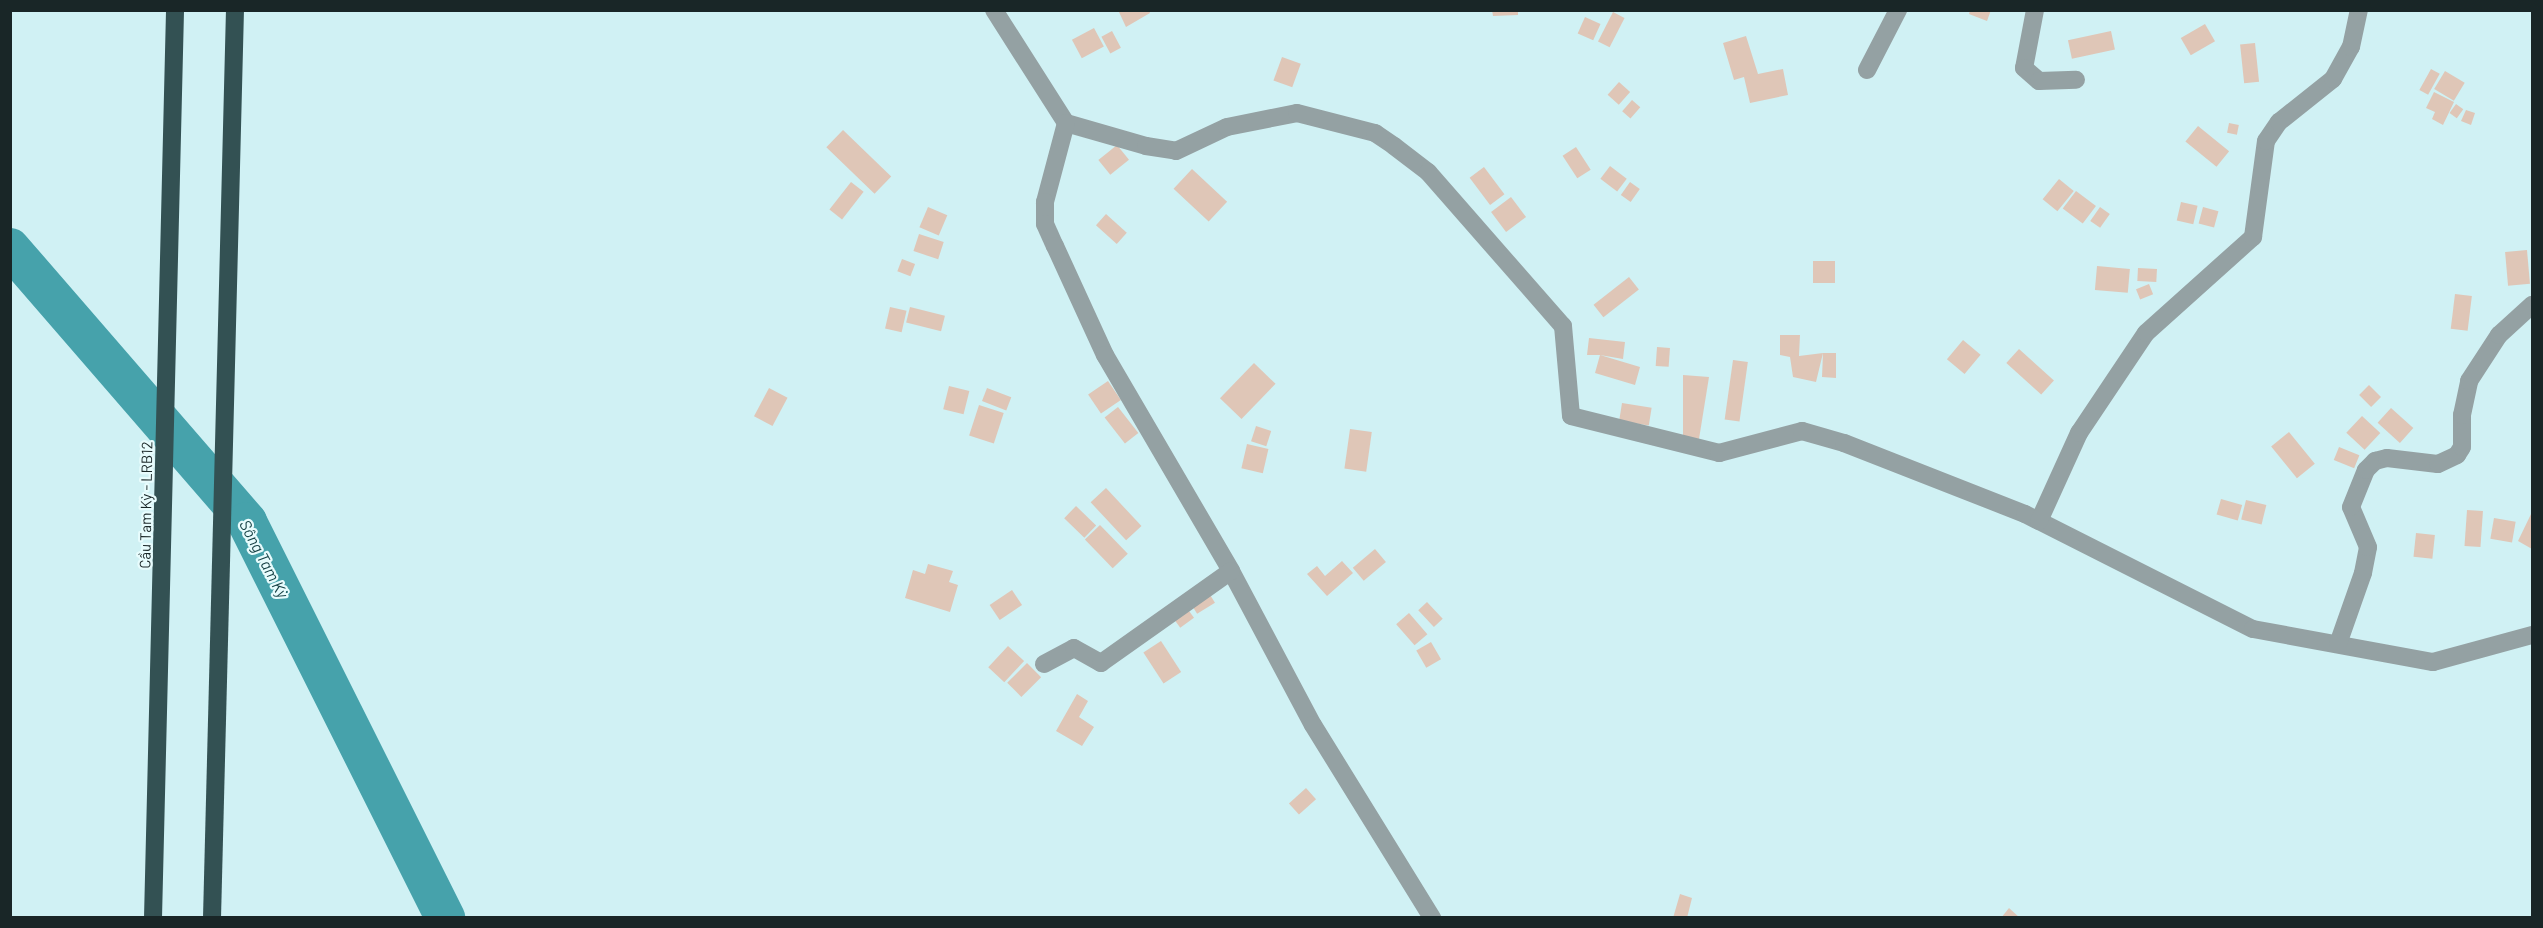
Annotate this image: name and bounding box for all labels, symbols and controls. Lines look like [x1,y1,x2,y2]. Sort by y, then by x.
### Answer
street label: Cầu Tam Kỳ - LRB12 [136,441,156,569]
water label: Sông Tam Kỳ [235,517,293,601]

